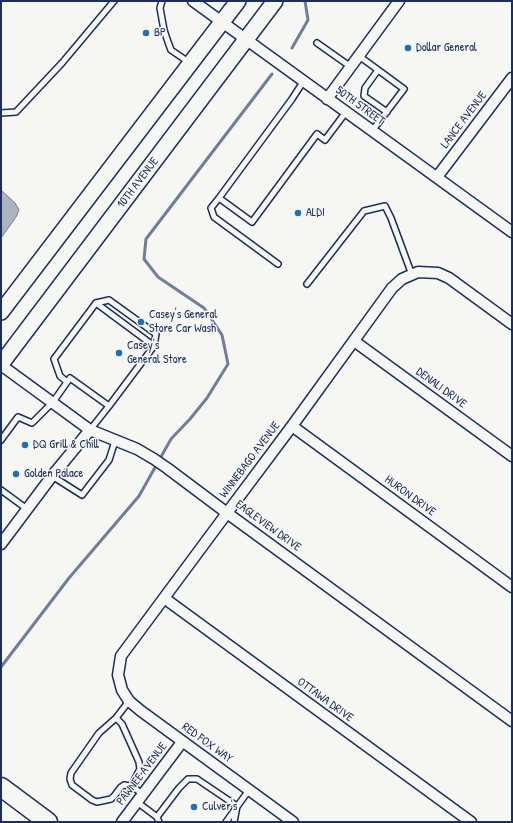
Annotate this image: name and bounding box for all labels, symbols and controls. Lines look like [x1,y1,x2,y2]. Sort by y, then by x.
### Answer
place label: BP [154,26,166,40]
marker: BP [141,28,151,38]
place label: Dollar General [416,41,477,55]
marker: Dollar General [403,43,413,53]
street label: 50TH STREET [333,83,387,129]
street label: LANCE AVENUE [438,89,490,151]
street label: 10TH AVENUE [114,155,162,211]
place label: ALDI [306,206,325,220]
marker: ALDI [293,208,303,218]
place label: Casey's General Store Car Wash [149,308,217,336]
marker: Casey's General Store Car Wash [136,317,146,327]
place label: Casey's General Store [127,339,187,367]
marker: Casey's General Store [114,348,124,358]
street label: DENALI DRIVE [413,365,469,411]
street label: WINNEBAGO AVENUE [217,419,283,501]
place label: DQ Grill & Chill [33,438,99,452]
marker: DQ Grill & Chill [20,440,30,450]
place label: Golden Palace [24,467,83,481]
marker: Golden Palace [11,469,21,479]
street label: HURON DRIVE [382,473,438,519]
street label: EAGLEVIEW DRIVE [232,497,304,555]
street label: OTTAWA DRIVE [294,675,356,725]
street label: RED FOX WAY [179,720,235,766]
street label: PAWNEE AVENUE [114,740,170,808]
place label: Culver's [202,800,237,814]
marker: Culver's [189,802,199,812]

